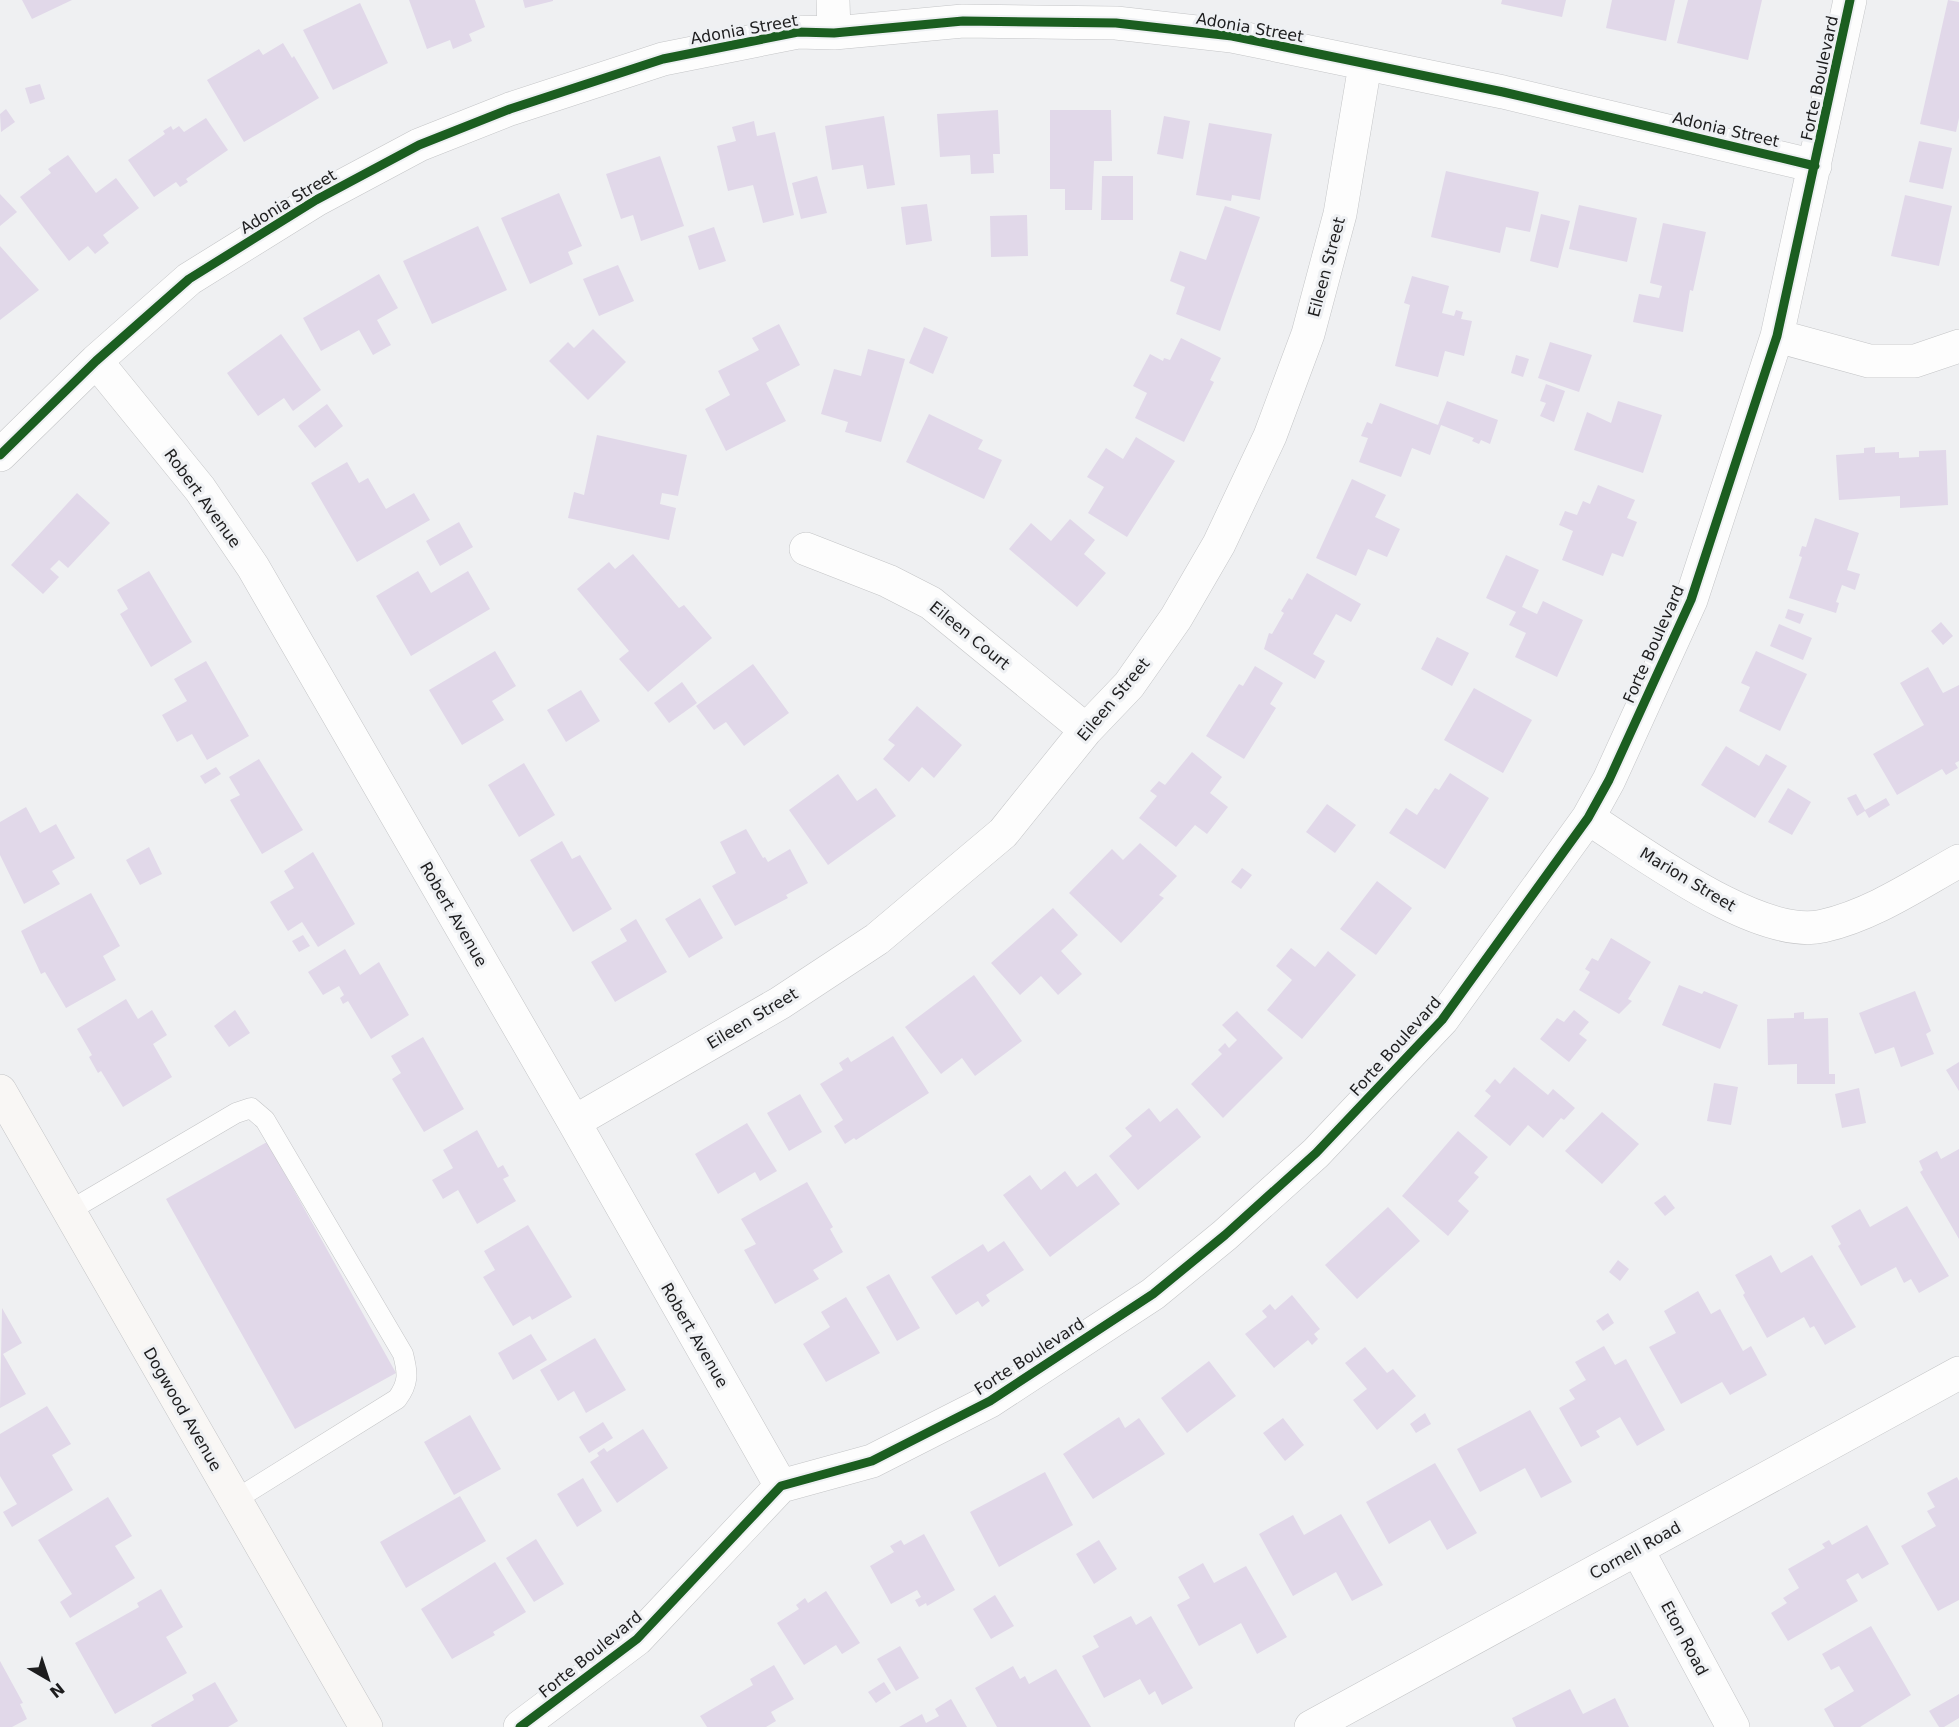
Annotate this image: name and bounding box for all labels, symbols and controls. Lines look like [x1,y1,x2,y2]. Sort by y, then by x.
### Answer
street label: Adonia Street [1195,9,1305,46]
street label: Adonia Street [689,11,799,48]
street label: Forte Boulevard [1797,14,1842,142]
street label: Adonia Street [1671,108,1781,151]
street label: Adonia Street [237,165,340,238]
street label: Eileen Street [1304,215,1349,319]
street label: Robert Avenue [160,445,245,551]
street label: Forte Boulevard [1619,582,1688,706]
street label: Eileen Court [926,597,1014,674]
street label: Eileen Street [1073,654,1154,745]
street label: Marion Street [1636,843,1739,915]
street label: Robert Avenue [416,859,491,970]
street label: Eileen Street [703,984,801,1053]
street label: Forte Boulevard [1346,993,1445,1100]
street label: Robert Avenue [657,1280,732,1391]
street label: Forte Boulevard [971,1314,1088,1399]
street label: Dogwood Avenue [139,1344,226,1474]
street label: Cornell Road [1586,1518,1684,1583]
street label: Eton Road [1657,1598,1712,1679]
street label: Forte Boulevard [535,1607,646,1702]
north arrow [18,1649,78,1709]
text: N [46,1679,68,1702]

